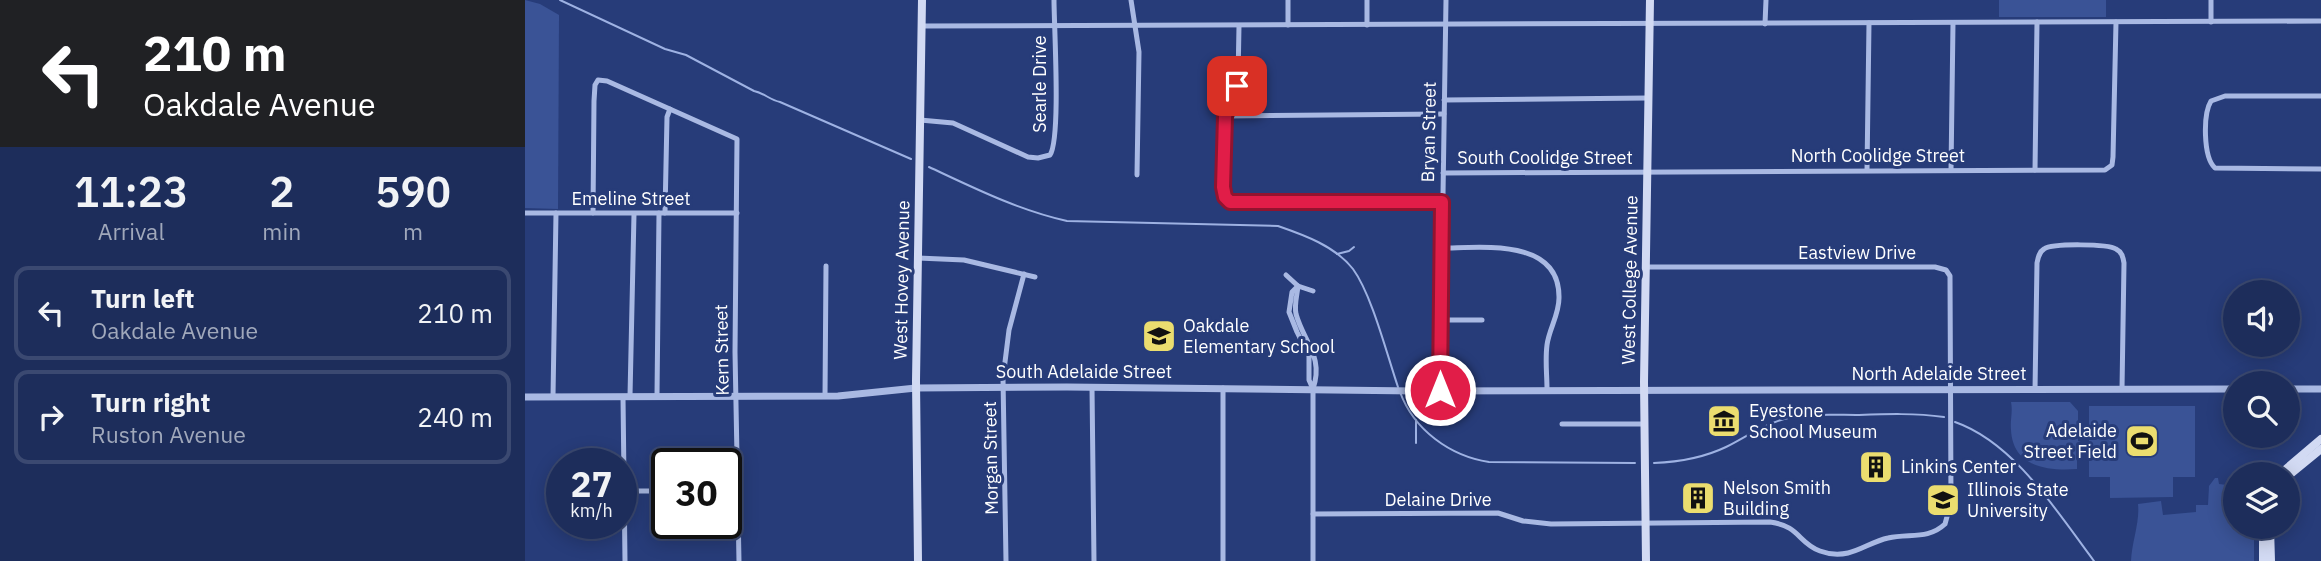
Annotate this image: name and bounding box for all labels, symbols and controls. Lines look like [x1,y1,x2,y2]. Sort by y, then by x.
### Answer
text: 210 m [143,21,287,84]
icon: left [28,28,119,119]
street label: Searle Drive [1028,35,1051,133]
pin [1207,56,1267,116]
icon: arrive [1218,67,1256,105]
street label: Bryan Street [1416,81,1441,183]
text: Oakdale Avenue [143,83,375,125]
street label: North Coolidge Street [1791,144,1965,167]
street label: South Coolidge Street [1457,146,1633,169]
text: 11:23 [74,164,188,219]
text: 2 [269,164,294,219]
text: 590 [375,164,451,219]
street label: Emeline Street [571,187,691,210]
street label: West College Avenue [1617,195,1642,365]
street label: West Hovey Avenue [889,200,914,360]
text: Arrival [98,216,165,246]
text: min [262,216,301,246]
text: m [403,216,423,246]
street label: Eastview Drive [1798,241,1916,264]
map controls [2223,280,2300,539]
button: sound [2223,280,2300,357]
text: Turn left [91,281,194,315]
icon: left [32,294,70,332]
text: 210 m [417,296,493,330]
street label: Kern Street [709,304,734,396]
place label: Oakdale Elementary School [1183,314,1335,358]
text: Oakdale Avenue [91,315,258,345]
school or university icon: Oakdale Elementary School [1140,317,1178,355]
position arrow [1403,353,1477,427]
street label: South Adelaide Street [996,360,1172,383]
street label: North Adelaide Street [1851,362,2027,385]
button: search [2223,371,2300,448]
text: Turn right [91,385,210,419]
icon: right [32,398,70,436]
place label: Eyestone School Museum [1749,399,1877,443]
text: 240 m [417,400,493,434]
street label: Morgan Street [978,401,1003,515]
museum icon: Eyestone School Museum [1705,402,1743,440]
text: Ruston Avenue [91,419,246,449]
place label: Adelaide Street Field [2024,419,2117,463]
sports icon: Adelaide Street Field [2123,422,2161,460]
speed limit sign: 30 [651,448,742,539]
building icon: Linkins Center [1857,448,1895,486]
place label: Linkins Center [1901,455,2016,478]
text: 27 [570,461,613,507]
button: layers [2223,462,2300,539]
place label: Nelson Smith Building [1723,476,1831,520]
place label: Illinois State University [1967,478,2069,522]
building icon: Nelson Smith Building [1679,479,1717,517]
school or university icon: Illinois State University [1924,481,1962,519]
street label: Delaine Drive [1384,488,1492,511]
text: km/h [570,499,613,522]

